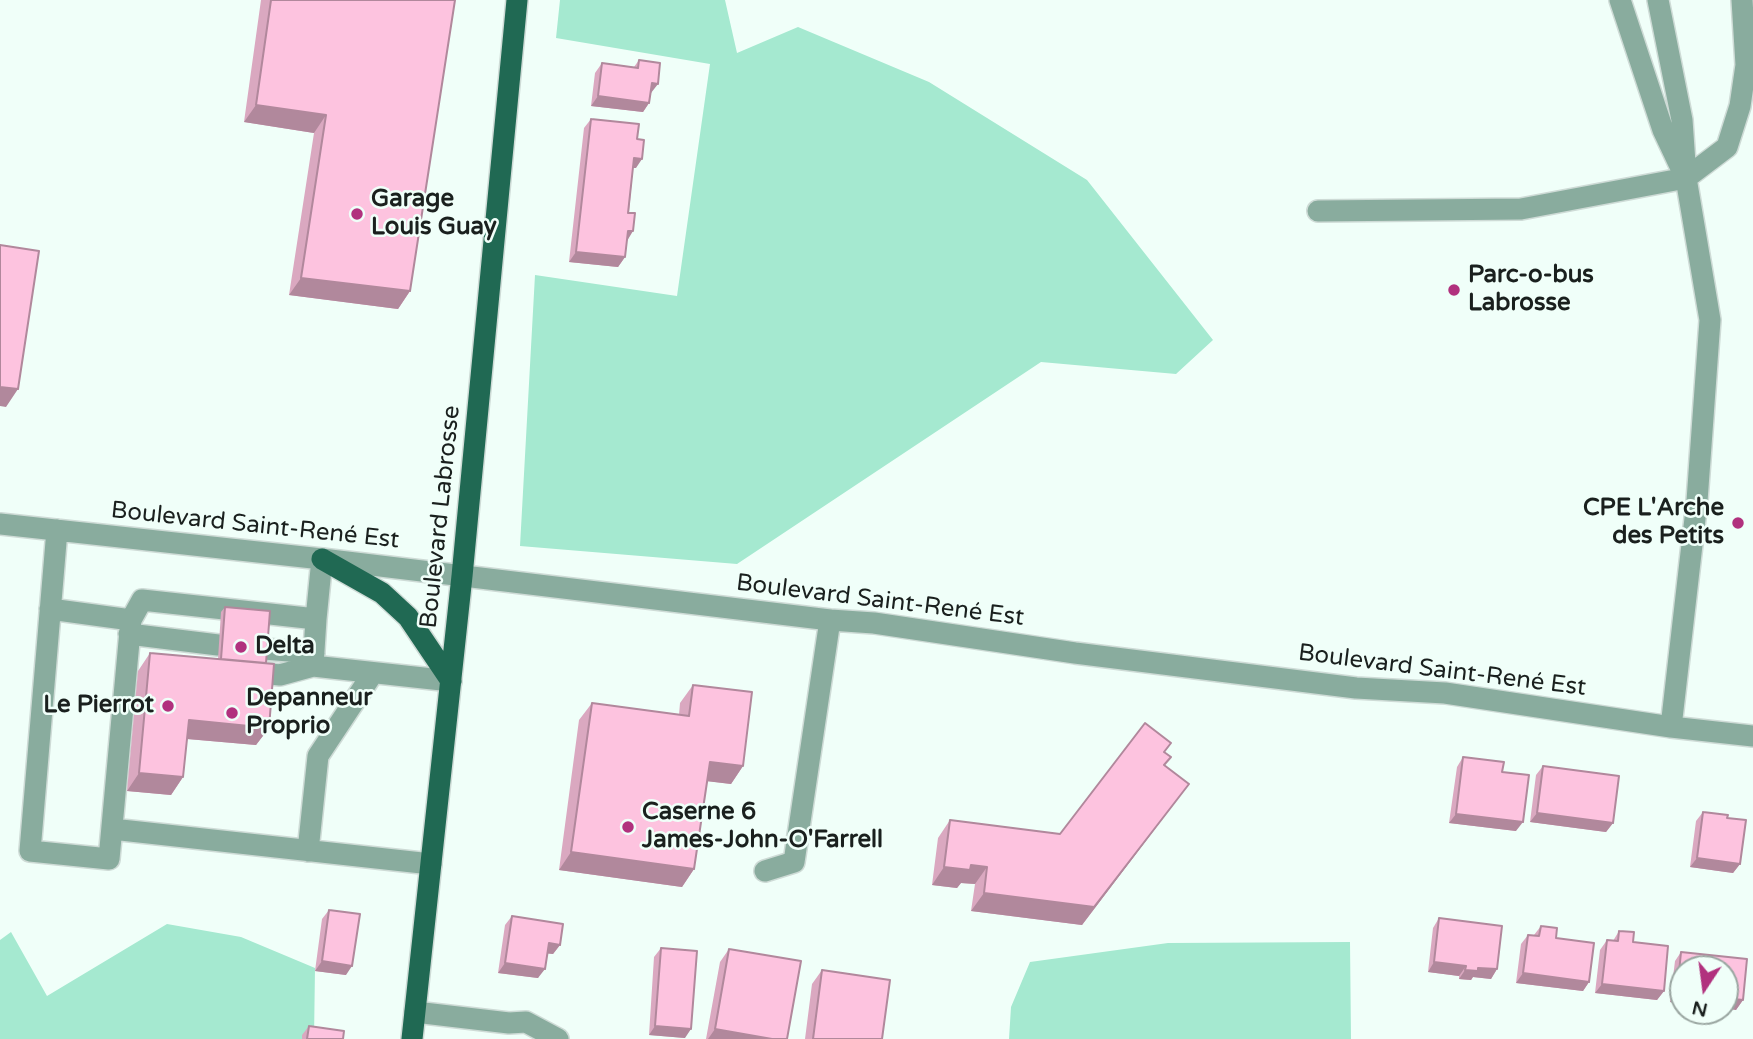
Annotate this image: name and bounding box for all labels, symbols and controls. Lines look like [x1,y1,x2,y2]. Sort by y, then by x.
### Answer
place label: Garage Louis Guay [371,186,497,242]
marker: Garage Louis Guay [349,206,365,222]
place label: Parc-o-bus Labrosse [1468,262,1594,318]
marker: Parc-o-bus Labrosse [1446,282,1462,298]
street label: Boulevard Labrosse [415,404,467,630]
place label: CPE L'Arche des Petits [1583,495,1724,551]
street label: Boulevard Saint-René Est [109,497,401,555]
marker: CPE L'Arche des Petits [1730,515,1746,531]
street label: Boulevard Saint-René Est [734,569,1026,633]
place label: Delta [255,633,315,661]
marker: Delta [233,639,249,655]
street label: Boulevard Saint-René Est [1296,639,1588,703]
place label: Depanneur Proprio [246,685,372,741]
place label: Le Pierrot [43,692,154,720]
marker: Le Pierrot [160,698,176,714]
marker: Depanneur Proprio [224,705,240,721]
place label: Caserne 6 James-John-O'Farrell [642,799,883,855]
marker: Caserne 6 James-John-O'Farrell [620,819,636,835]
north arrow [1669,955,1739,1025]
text: N [1690,996,1710,1021]

